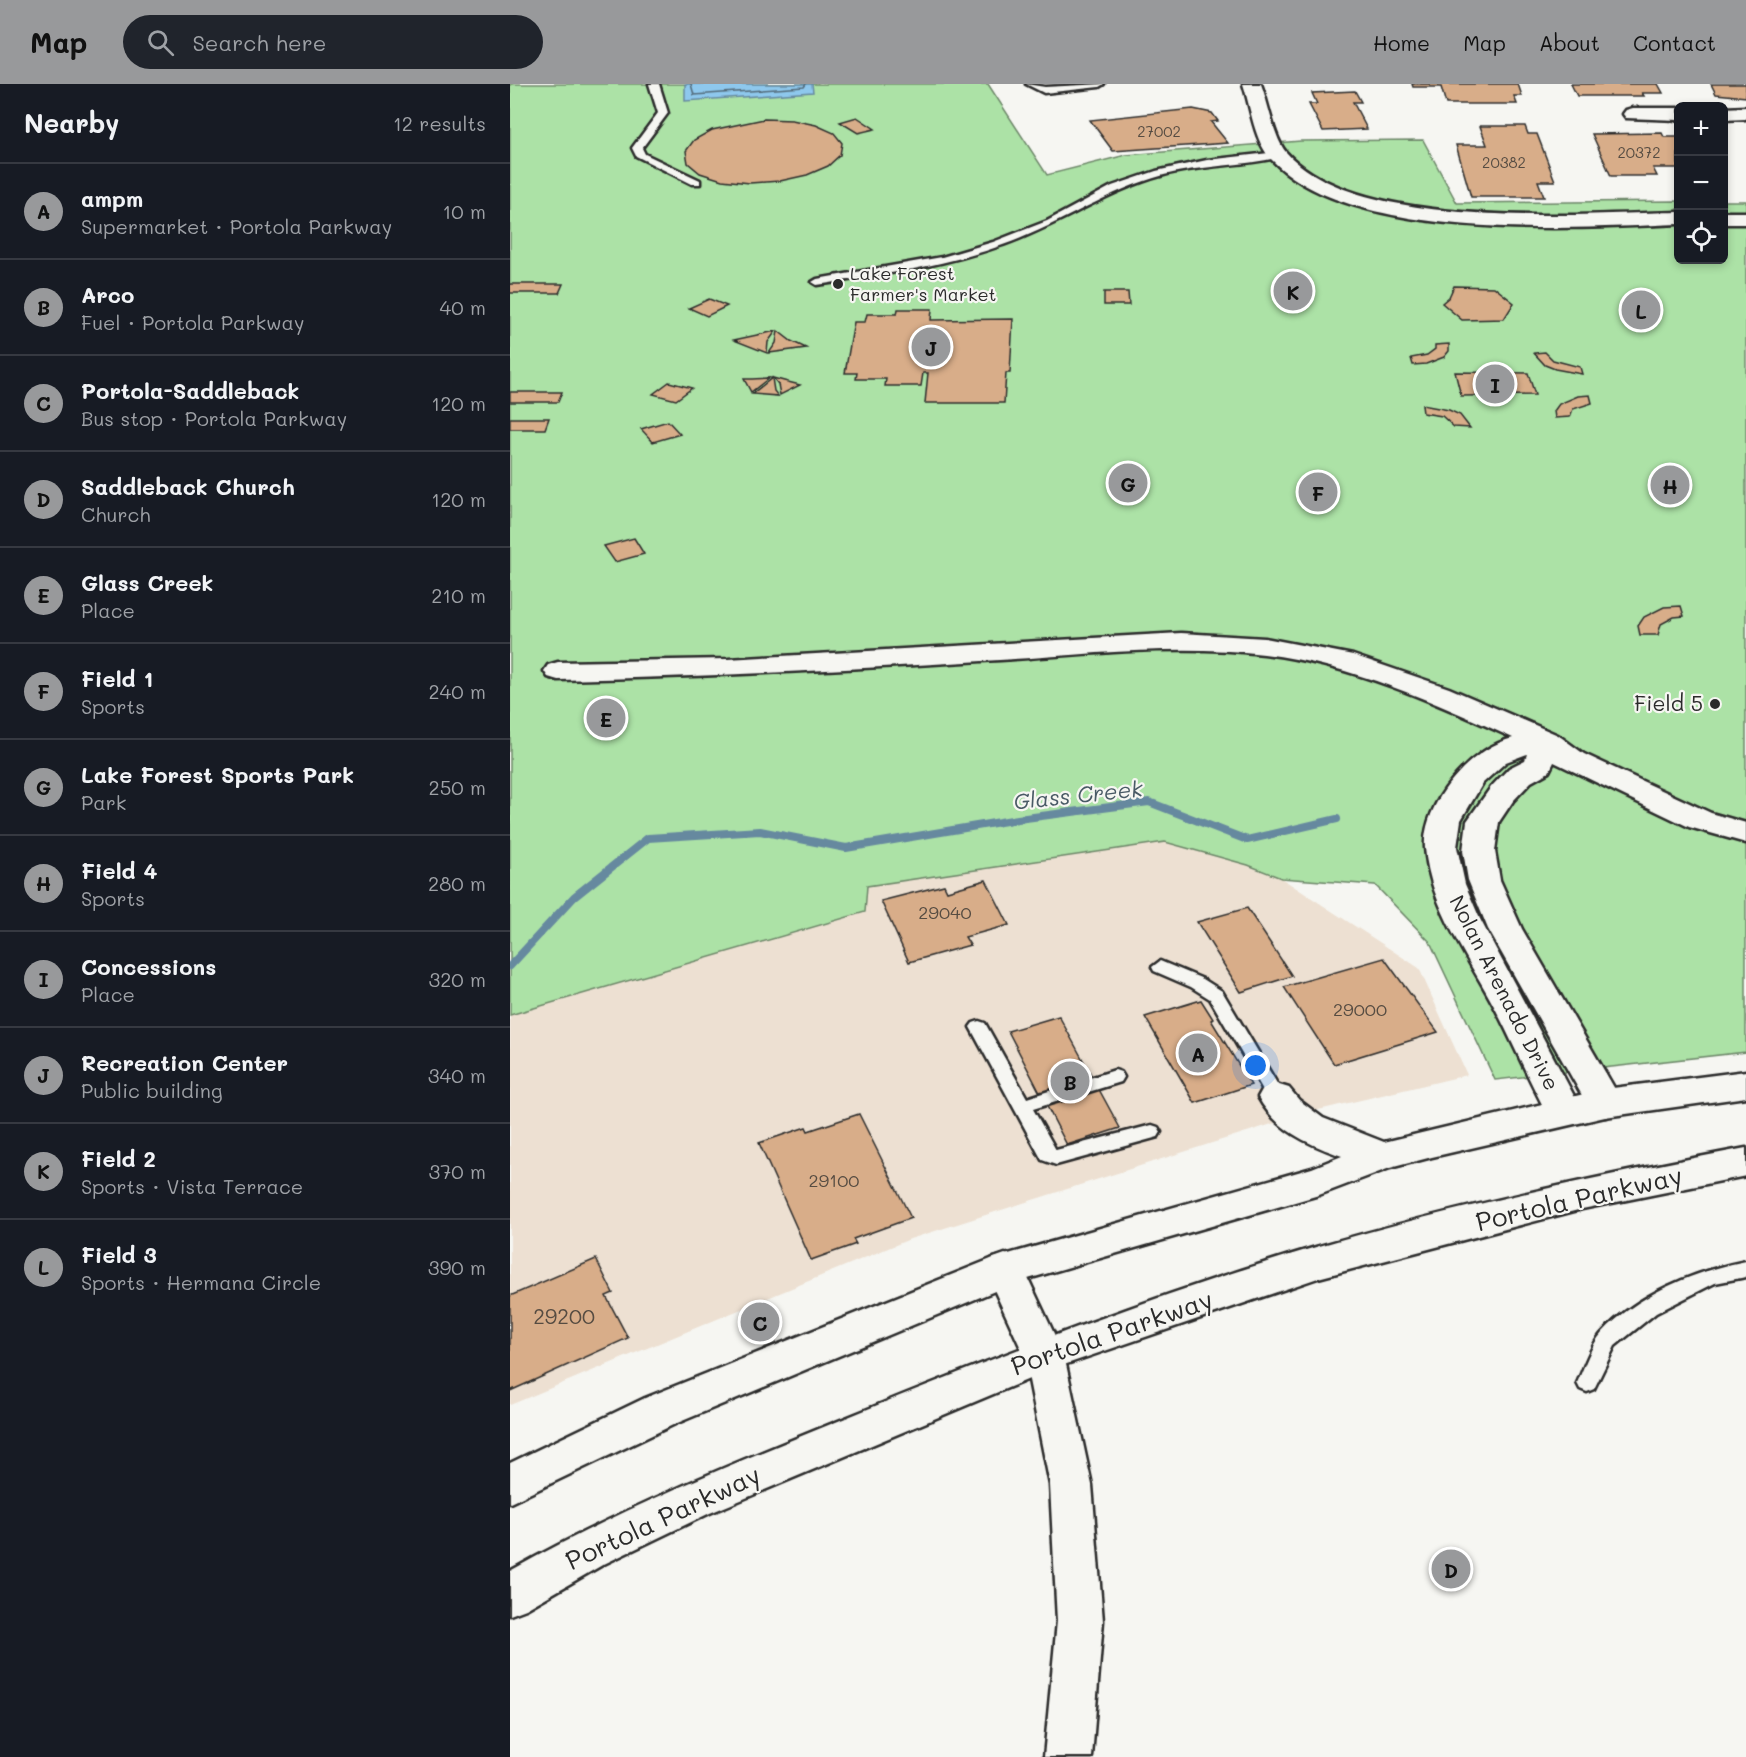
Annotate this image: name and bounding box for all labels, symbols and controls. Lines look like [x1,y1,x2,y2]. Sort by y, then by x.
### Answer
search box [123,15,543,69]
text: Map [30,24,87,60]
icon: search [144,26,177,59]
text: Search here [192,28,326,57]
text: Home [1373,29,1430,56]
text: Map [1463,29,1506,56]
text: About [1539,29,1600,56]
text: Contact [1633,29,1716,56]
map controls [1674,102,1728,264]
button: + [1674,102,1728,156]
text: Nearby [24,106,119,140]
text: 12 results [393,110,486,136]
house number: 27002 [1137,121,1181,141]
house number: 20372 [1617,142,1661,162]
house number: 20382 [1482,152,1526,172]
button: − [1674,156,1728,210]
text: ampm [81,184,143,213]
text: A [37,198,50,224]
text: 10 m [442,198,486,224]
button: locate [1674,210,1728,264]
text: Supermarket · Portola Parkway [81,213,392,239]
place label: Lake Forest Farmer's Market [850,261,997,306]
pin: K [1274,268,1312,314]
marker: Lake Forest Farmer's Market [831,277,845,291]
text: Arco [81,280,134,309]
pin: L [1622,288,1660,332]
text: B [37,294,50,320]
text: 40 m [440,294,486,320]
text: Fuel · Portola Parkway [81,309,304,335]
pin: J [912,324,950,370]
pin: I [1476,362,1514,406]
text: Portola-Saddleback [81,376,299,405]
text: C [36,390,51,416]
text: 120 m [431,390,486,416]
text: Bus stop · Portola Parkway [81,405,347,431]
pin: G [1108,460,1148,506]
pin: H [1650,462,1690,508]
pin: F [1298,470,1338,514]
text: Saddleback Church [81,472,295,501]
text: D [36,486,51,512]
text: 120 m [431,486,486,512]
text: Church [81,501,151,527]
text: Glass Creek [81,568,213,597]
text: E [37,582,50,608]
text: 210 m [431,582,486,608]
text: Place [81,597,135,623]
text: Field 1 [81,664,153,693]
text: F [37,678,50,704]
text: 240 m [428,678,486,704]
place label: Field 5 [1634,689,1703,716]
text: Sports [81,693,145,719]
pin: E [586,696,626,740]
marker: Field 5 [1708,697,1722,711]
text: Lake Forest Sports Park [81,760,354,789]
water label: Glass Creek [1012,773,1145,816]
text: G [36,774,51,800]
text: 250 m [429,774,486,800]
text: Park [81,789,126,815]
text: Field 4 [81,856,157,885]
text: H [35,870,52,896]
text: 280 m [428,870,486,896]
text: Sports [81,885,145,911]
street label: Nolan Arenado Drive [1444,890,1566,1094]
house number: 29040 [918,900,972,924]
text: Concessions [81,952,216,981]
text: I [38,966,49,992]
text: 320 m [428,966,486,992]
text: Place [81,981,135,1007]
house number: 29000 [1333,997,1387,1021]
pin: A [1178,1030,1218,1076]
text: Recreation Center [81,1048,288,1077]
your location [1241,1051,1270,1080]
pin: B [1050,1058,1090,1104]
text: J [37,1062,50,1088]
text: 340 m [428,1062,486,1088]
text: Public building [81,1077,223,1103]
text: Field 2 [81,1144,156,1173]
text: K [37,1158,50,1184]
text: 370 m [428,1158,486,1184]
street label: Portola Parkway [1472,1158,1685,1238]
house number: 29100 [809,1168,859,1192]
text: Sports · Vista Terrace [81,1173,303,1199]
text: Field 3 [81,1240,157,1269]
text: L [38,1254,49,1280]
text: 390 m [428,1254,486,1280]
text: Sports · Hermana Circle [81,1269,321,1295]
street label: Portola Parkway [1006,1282,1217,1383]
pin: C [740,1300,780,1344]
house number: 29200 [533,1302,595,1329]
street label: Portola Parkway [560,1457,765,1577]
pin: D [1432,1546,1470,1592]

